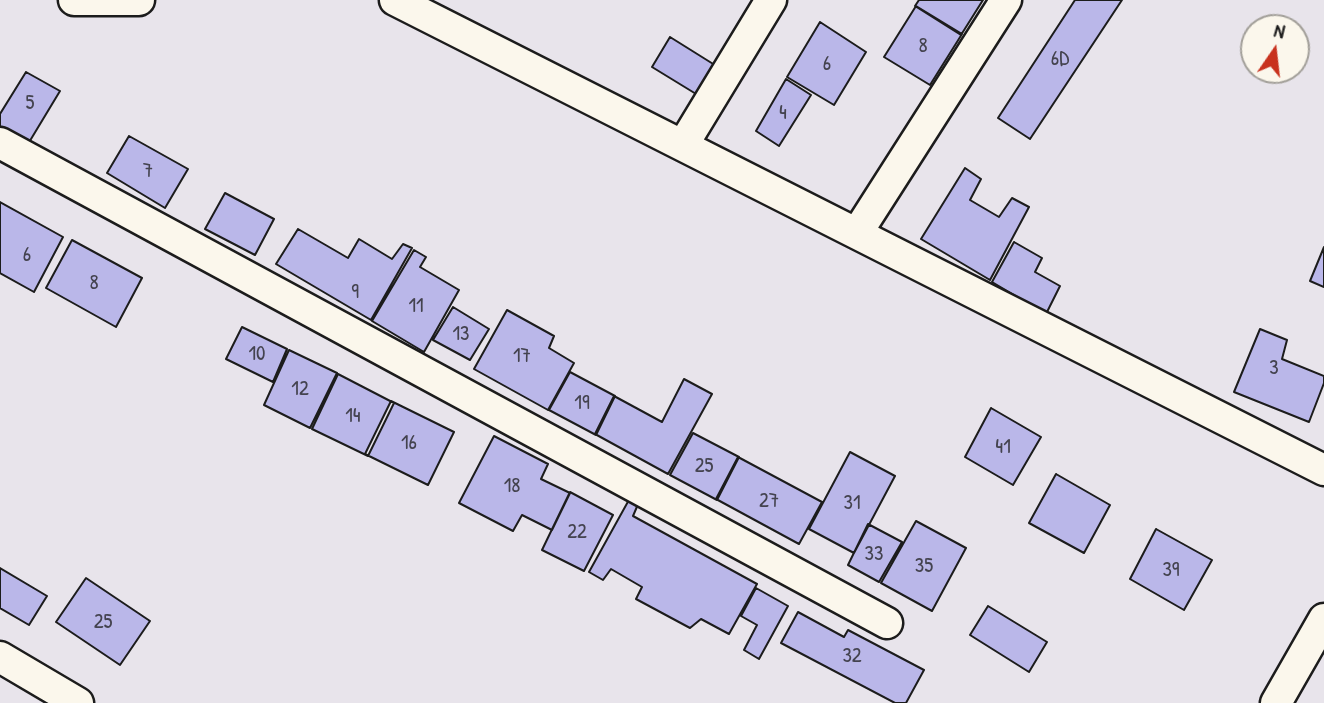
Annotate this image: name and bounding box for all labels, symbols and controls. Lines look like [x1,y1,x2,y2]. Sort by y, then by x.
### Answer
north arrow [1240,14,1310,84]
text: N [1272,17,1288,44]
house number: 8 [918,33,928,59]
house number: 6D [1051,46,1069,72]
house number: 6 [823,51,831,77]
house number: 5 [26,90,34,116]
house number: 4 [779,100,787,126]
house number: 7 [143,158,153,184]
house number: 6 [23,242,31,268]
house number: 8 [89,270,99,296]
house number: 9 [351,279,359,305]
house number: 11 [408,293,424,319]
house number: 13 [452,321,470,347]
house number: 10 [248,341,266,367]
house number: 17 [513,343,531,369]
house number: 3 [1269,355,1279,381]
house number: 12 [291,376,309,402]
house number: 19 [574,390,590,416]
house number: 14 [345,403,361,429]
house number: 16 [401,430,417,456]
house number: 41 [995,434,1011,460]
house number: 25 [695,453,713,479]
house number: 18 [504,473,520,499]
house number: 27 [759,488,779,514]
house number: 31 [843,490,861,516]
house number: 22 [567,519,587,545]
house number: 33 [865,541,883,567]
house number: 35 [915,553,933,579]
house number: 39 [1162,557,1180,583]
house number: 25 [94,609,112,635]
house number: 32 [842,643,862,669]

